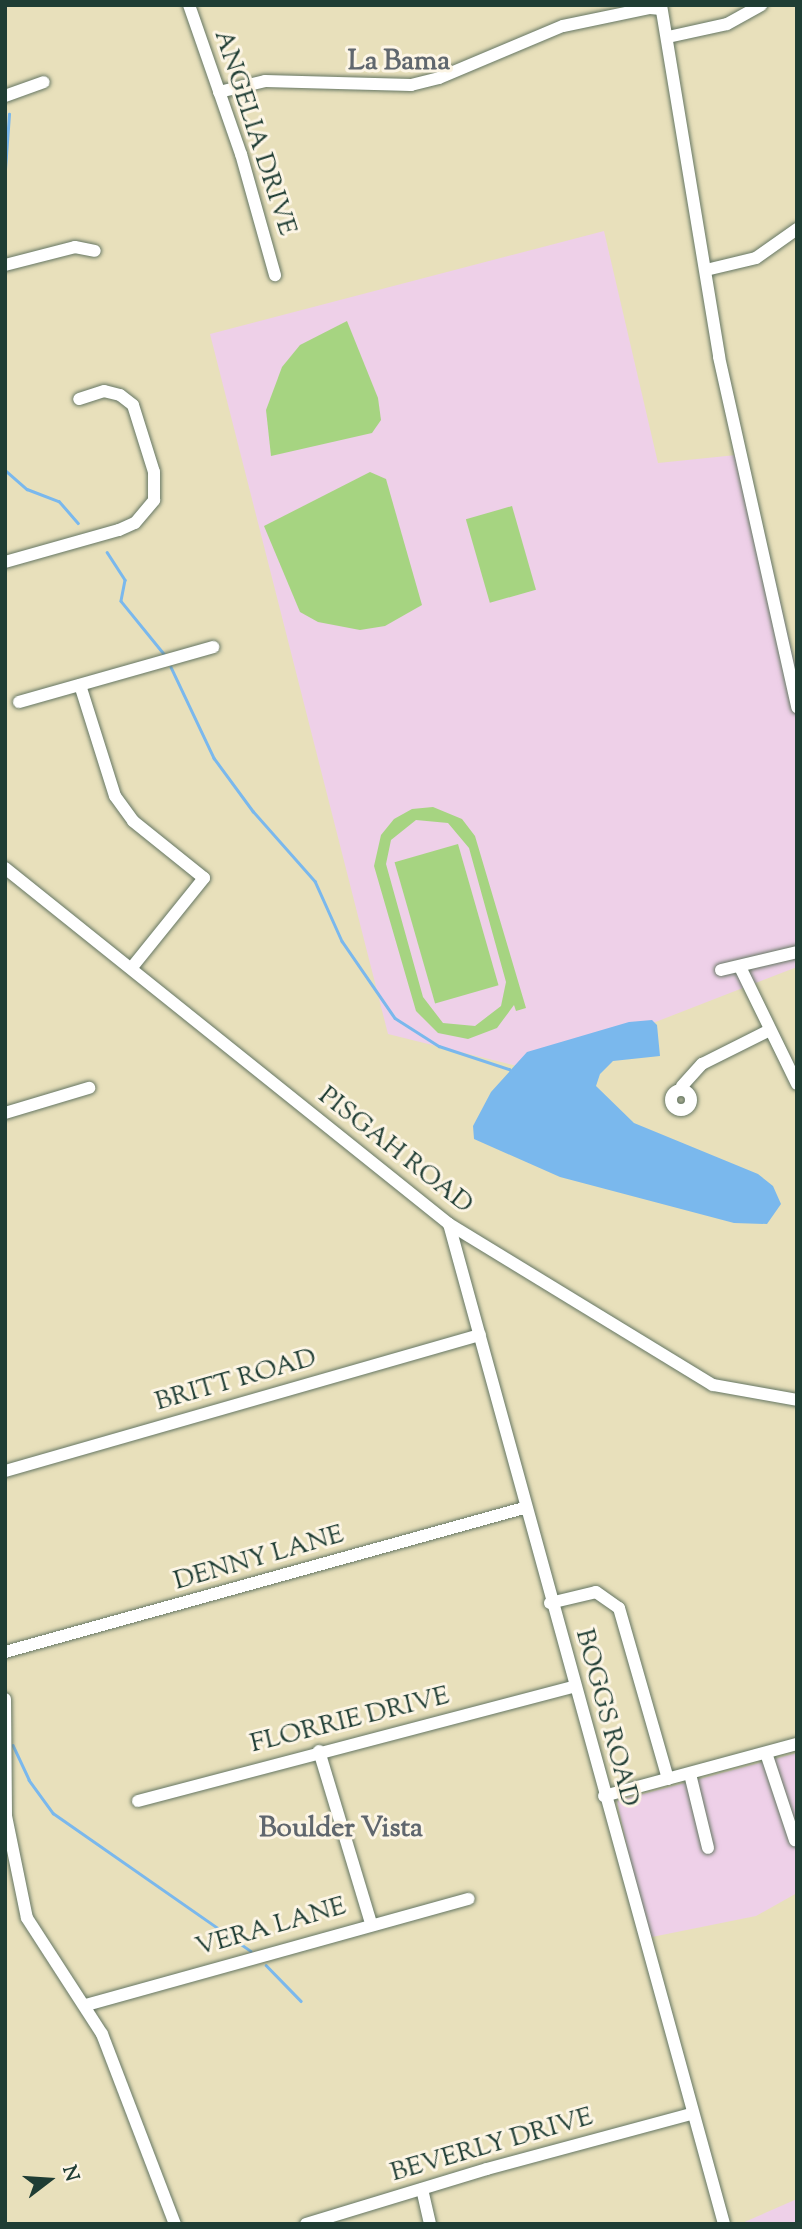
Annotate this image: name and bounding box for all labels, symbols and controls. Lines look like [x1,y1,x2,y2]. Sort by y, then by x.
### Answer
street label: ANGELIA DRIVE [206,26,302,240]
district label: La Bama [348,45,450,79]
street label: PISGAH ROAD [311,1081,479,1221]
street label: BRITT ROAD [152,1343,320,1419]
street label: DENNY LANE [171,1520,347,1598]
street label: BOGGS ROAD [567,1626,645,1810]
street label: FLORRIE DRIVE [247,1681,453,1761]
district label: Boulder Vista [259,1812,423,1846]
street label: VERA LANE [192,1892,350,1964]
street label: BEVERLY DRIVE [387,2102,597,2190]
north arrow [14,2145,84,2215]
text: N [54,2163,85,2185]

